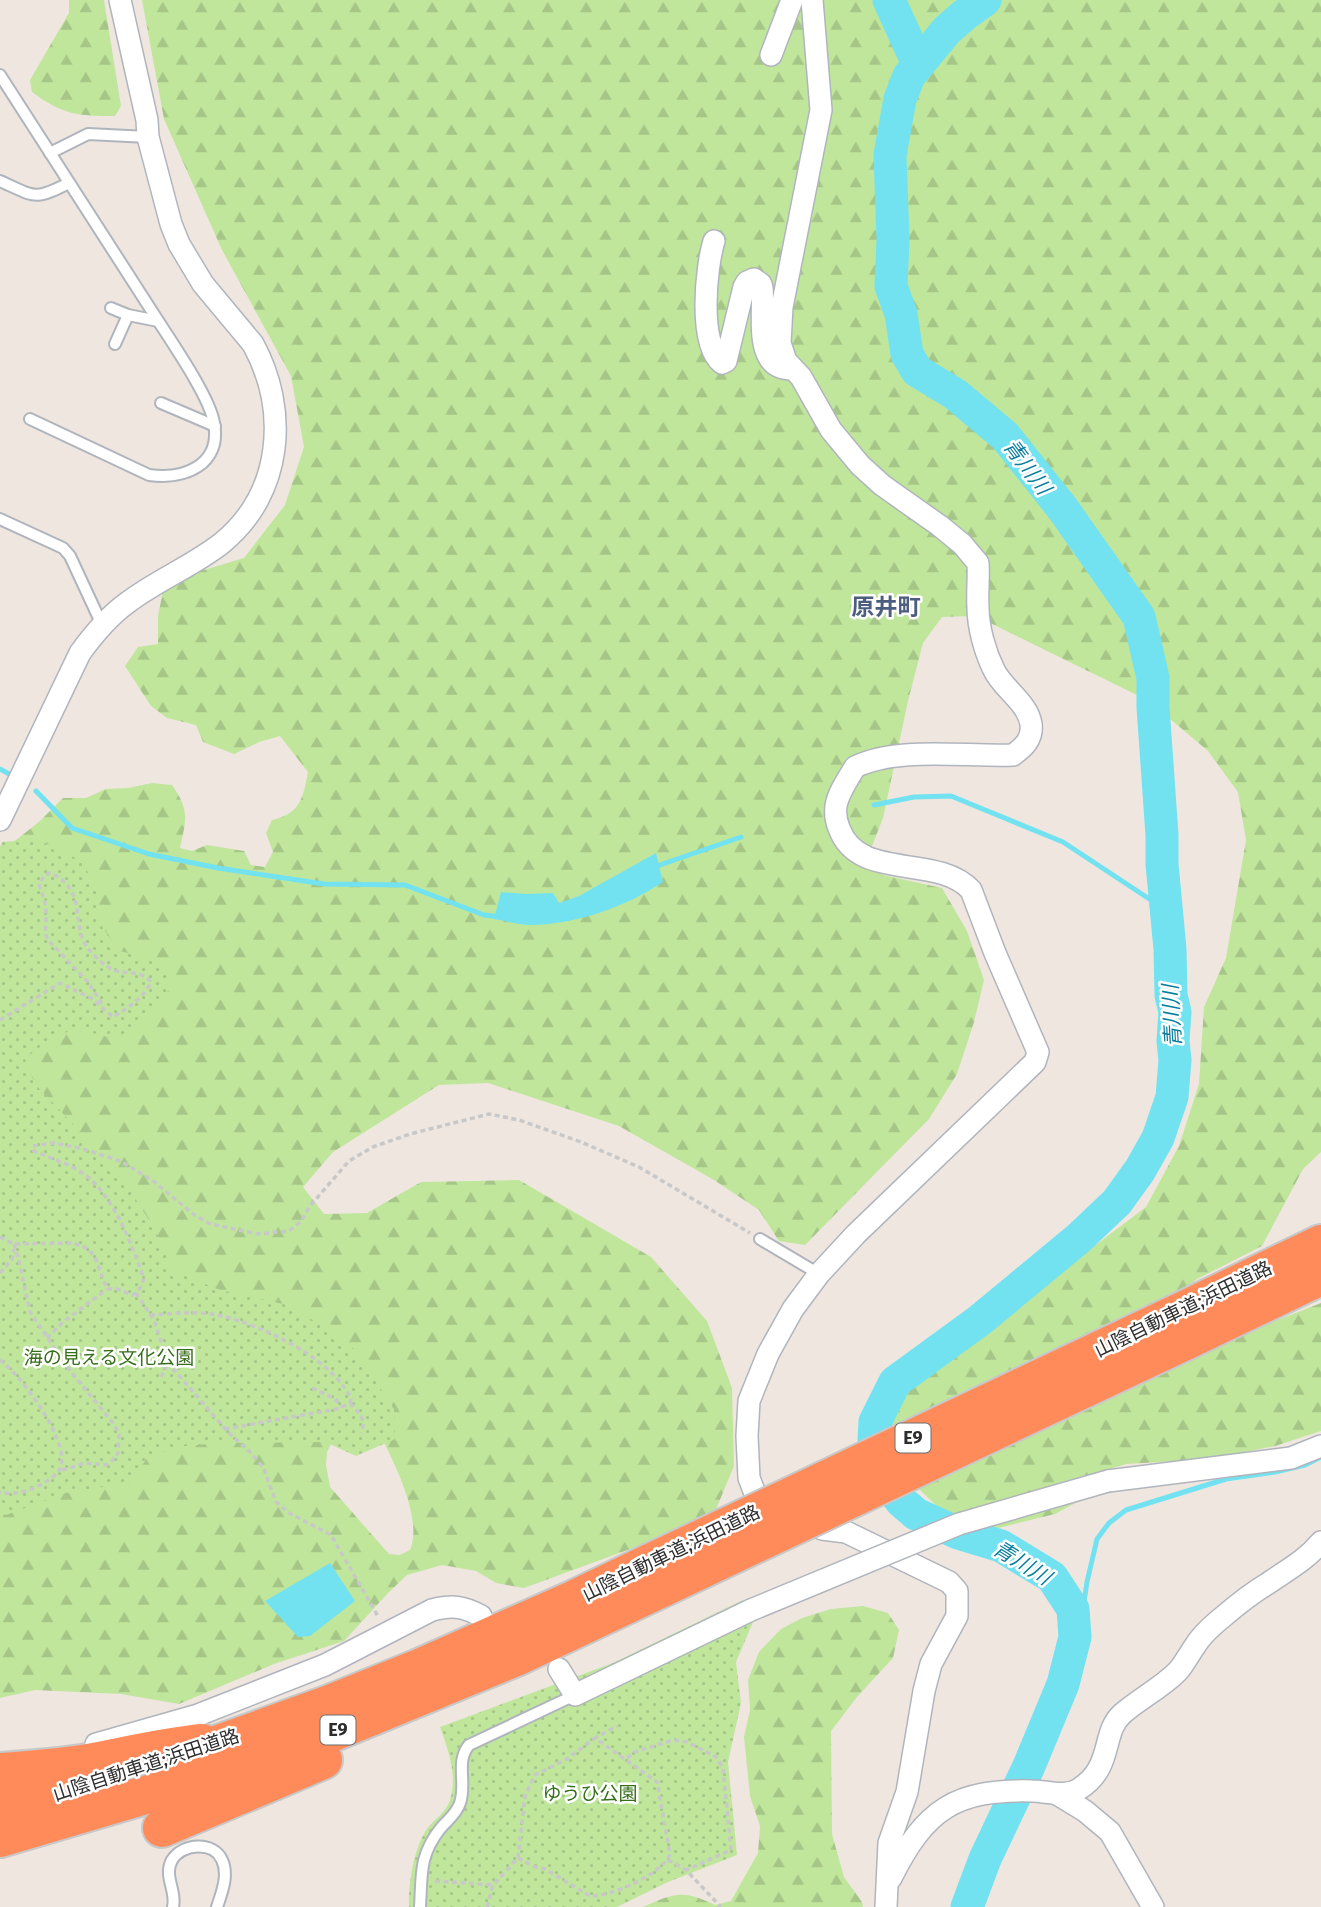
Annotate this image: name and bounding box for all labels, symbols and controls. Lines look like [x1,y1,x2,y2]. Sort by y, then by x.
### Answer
water label: 青川川 [998,434,1058,502]
district label: 原井町 [852,593,921,621]
water label: 青川川 [1157,982,1187,1048]
street label: 山陰自動車道;浜田道路 [1091,1256,1275,1362]
park label: 海の見える文化公園 [24,1346,194,1369]
road number: E9 [895,1423,930,1452]
street label: 山陰自動車道;浜田道路 [579,1500,763,1606]
water label: 青川川 [988,1535,1057,1592]
road number: E9 [320,1716,356,1744]
street label: 山陰自動車道;浜田道路 [50,1724,242,1806]
park label: ゆうひ公園 [542,1782,638,1805]

